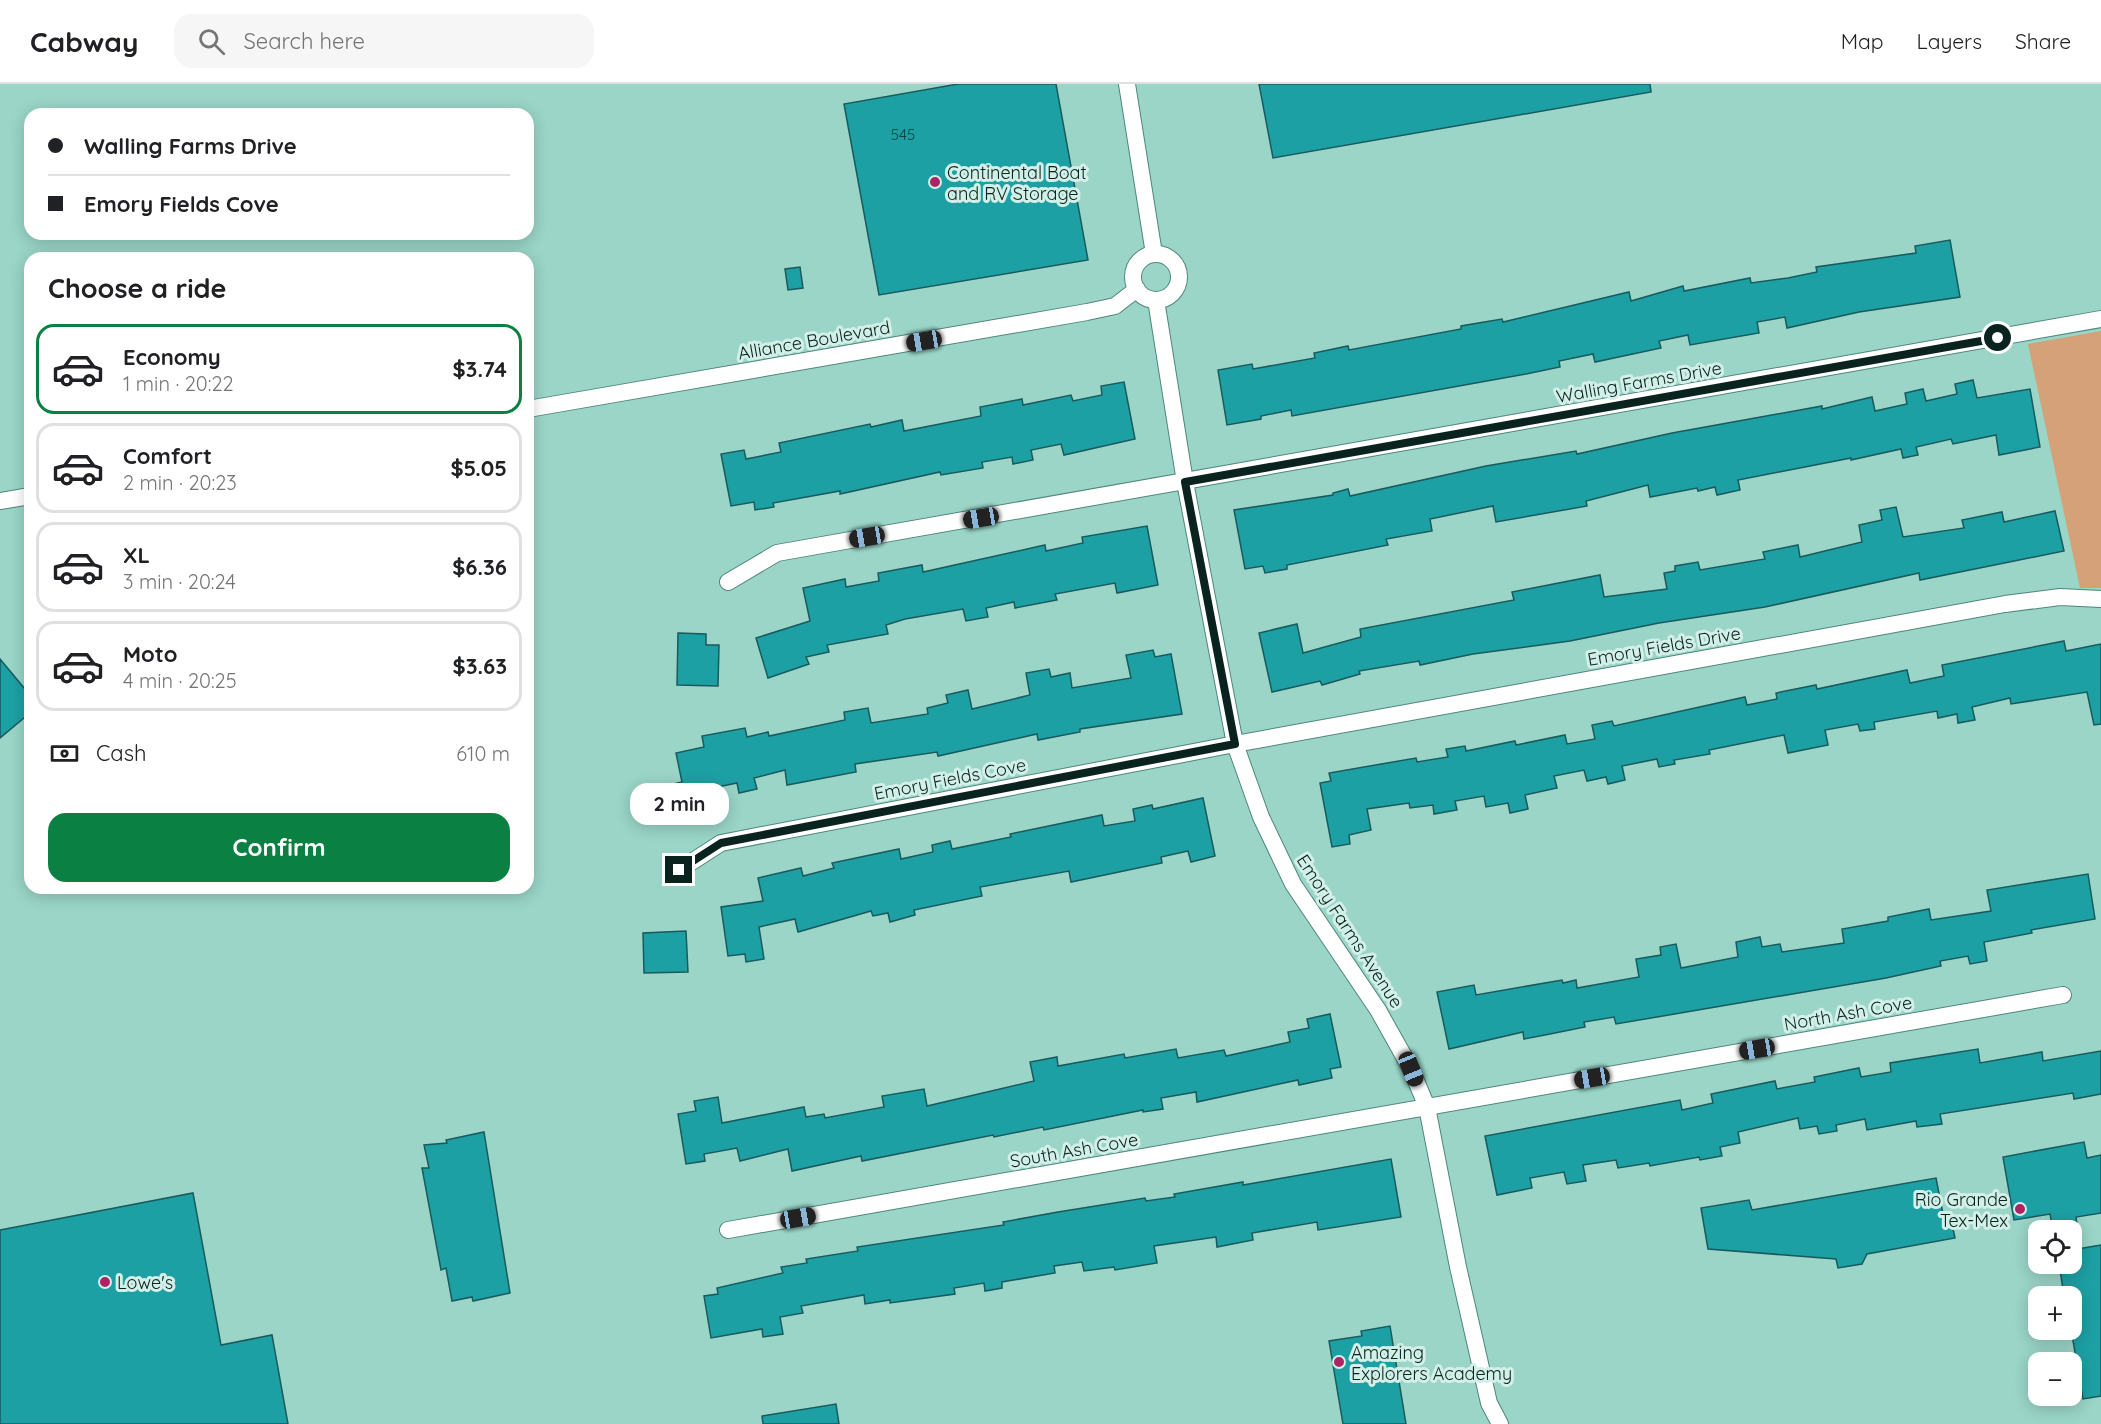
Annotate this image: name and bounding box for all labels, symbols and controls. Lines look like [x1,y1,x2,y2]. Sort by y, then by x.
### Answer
search box [174,14,594,68]
text: Cabway [30,24,138,59]
icon: search [195,25,228,58]
text: Search here [243,27,365,55]
text: Map [1841,28,1884,54]
text: Layers [1917,28,1982,54]
text: Share [2015,28,2071,54]
house number: 545 [891,125,915,144]
text: Walling Farms Drive [84,132,297,160]
place label: Continental Boat and RV Storage [947,161,1087,205]
marker: Continental Boat and RV Storage [928,175,942,189]
text: Emory Fields Cove [84,190,279,218]
text: Choose a ride [48,271,226,305]
street label: Alliance Boulevard [736,315,892,365]
route start [1984,324,2011,351]
car [905,329,943,353]
icon: car [51,342,105,396]
text: Economy [123,343,221,371]
text: $3.74 [452,355,507,383]
street label: Walling Farms Drive [1554,356,1724,408]
text: 1 min · 20:22 [123,371,234,396]
icon: car [51,441,105,495]
text: Comfort [123,442,212,470]
text: $5.05 [450,454,507,482]
text: 2 min · 20:23 [123,470,237,495]
car [962,506,1000,530]
car [848,525,886,549]
icon: car [51,540,105,594]
text: XL [123,541,150,569]
text: $6.36 [452,553,507,581]
text: 3 min · 20:24 [123,569,236,594]
street label: Emory Fields Drive [1586,621,1742,671]
icon: car [51,639,105,693]
text: Moto [123,640,177,668]
text: $3.63 [453,652,507,680]
text: 4 min · 20:25 [123,668,237,693]
icon: cash [48,737,81,770]
text: Cash [96,739,147,767]
text: 610 m [456,741,510,766]
street label: Emory Fields Cove [872,753,1028,805]
callout: 2 min [630,783,728,825]
text: 2 min [653,791,706,816]
button: Confirm [48,813,510,882]
street label: Emory Farms Avenue [1292,850,1408,1012]
route end [665,856,692,883]
street label: North Ash Cove [1782,990,1914,1036]
car [1738,1037,1776,1061]
car [1396,1049,1426,1089]
car [1573,1066,1611,1090]
street label: South Ash Cove [1008,1127,1140,1173]
place label: Rio Grande Tex-Mex [1915,1188,2008,1232]
marker: Rio Grande Tex-Mex [2013,1202,2027,1216]
car [779,1206,817,1230]
map controls [2028,1220,2082,1406]
button: locate [2028,1220,2082,1274]
place label: Lowe's [117,1271,173,1294]
marker: Lowe's [98,1275,112,1289]
button: + [2028,1286,2082,1340]
place label: Amazing Explorers Academy [1351,1341,1512,1385]
button: − [2028,1352,2082,1406]
marker: Amazing Explorers Academy [1332,1355,1346,1369]

